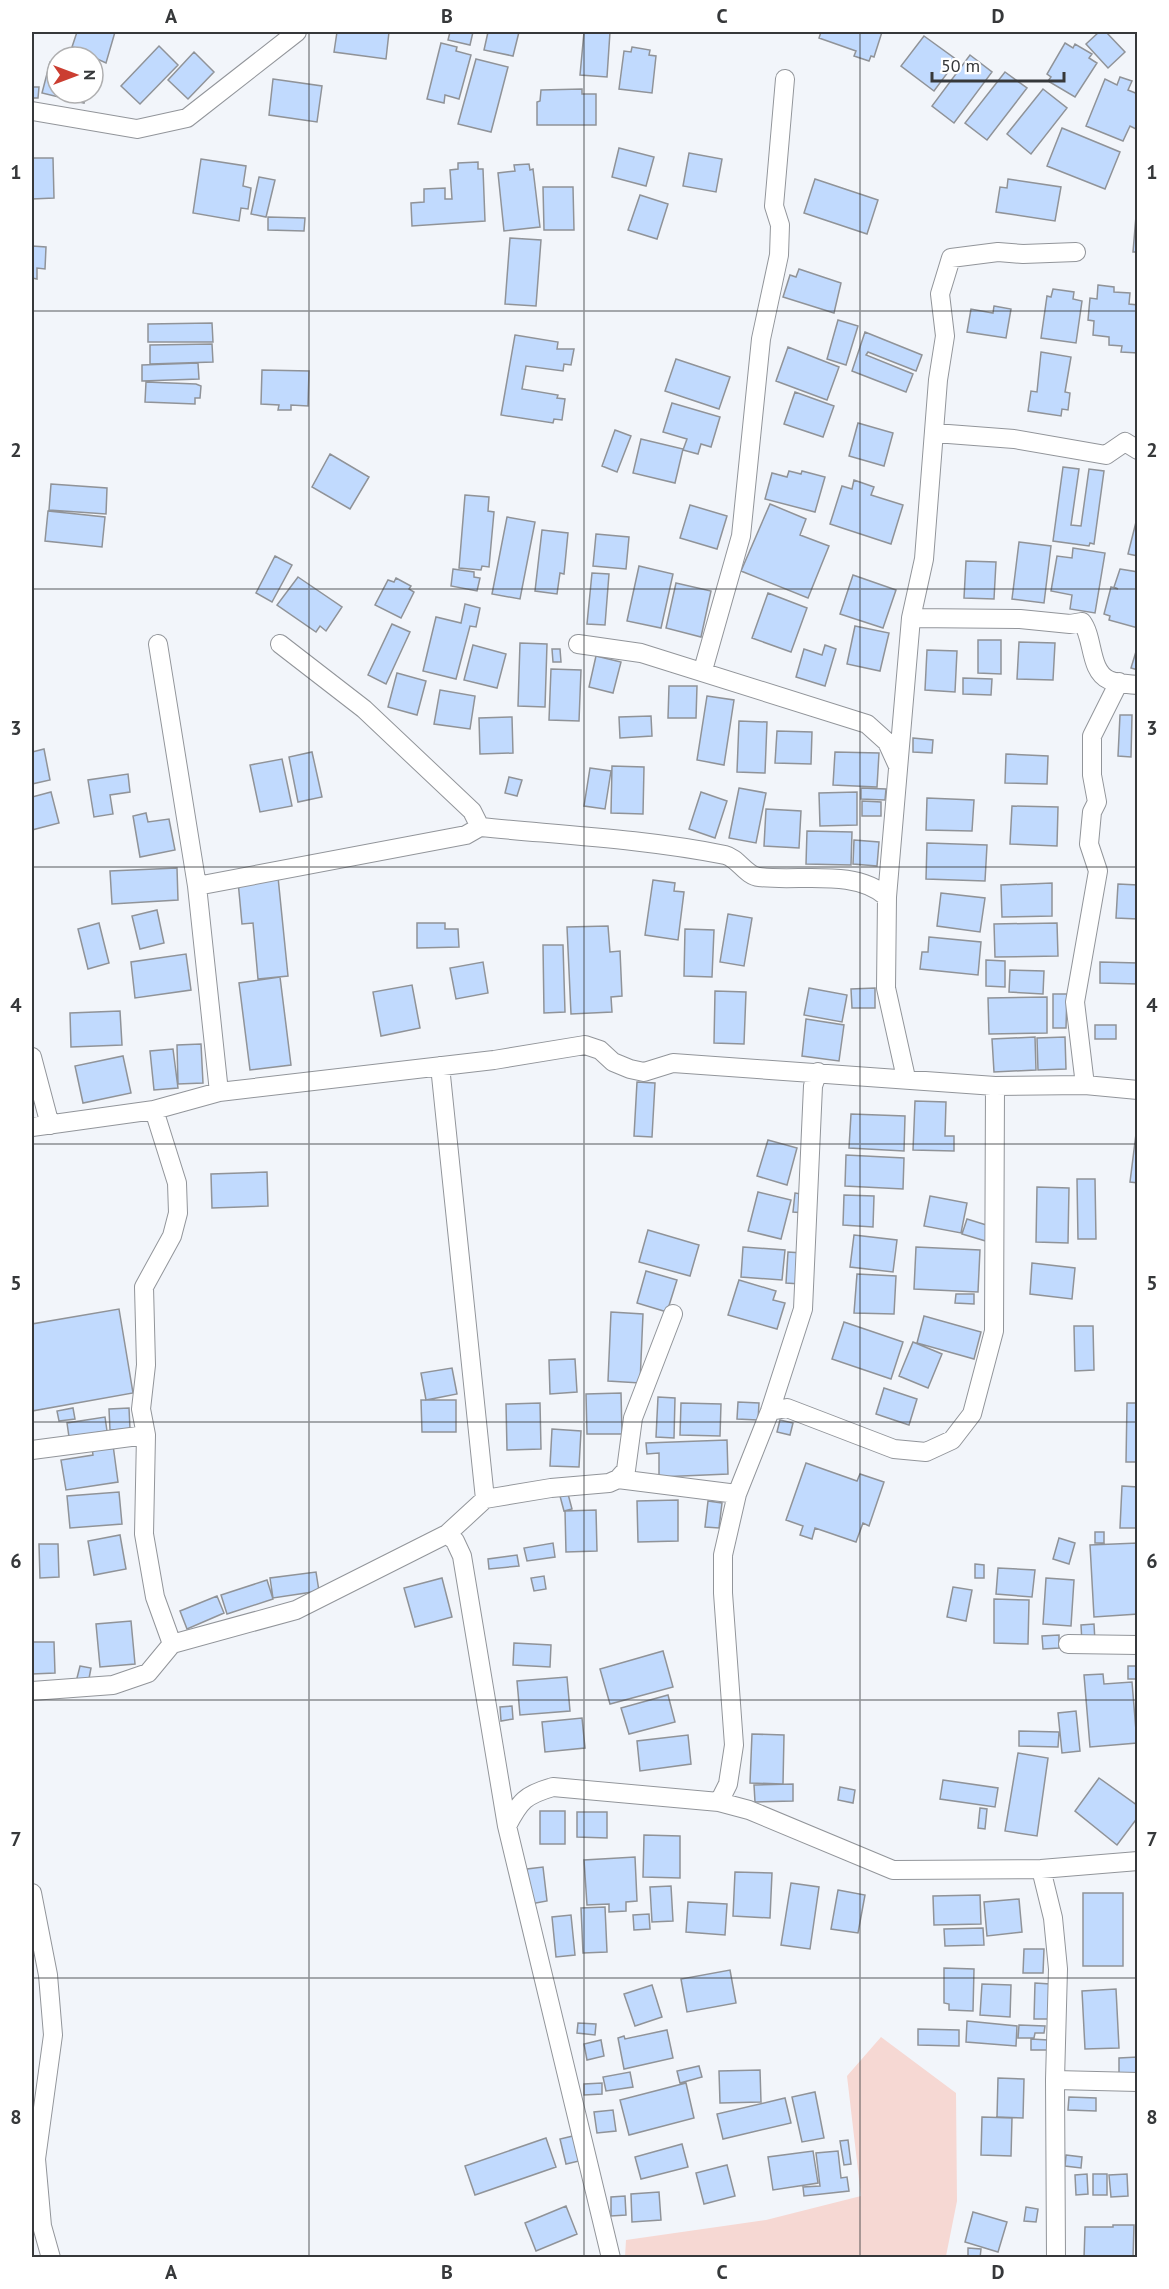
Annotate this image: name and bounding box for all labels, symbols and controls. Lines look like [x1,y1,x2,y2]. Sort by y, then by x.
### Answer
text: A [165,3,178,29]
text: B [441,3,453,29]
text: C [716,3,728,29]
text: D [992,3,1005,29]
north arrow [45,45,105,105]
scale bar [932,45,1064,83]
text: 50 m [941,54,980,77]
text: N [80,70,100,80]
text: 1 [10,159,22,185]
text: 1 [1146,159,1158,185]
text: 2 [10,437,22,463]
text: 2 [1146,437,1158,463]
text: 3 [10,715,22,741]
text: 3 [1146,715,1158,741]
text: 4 [10,992,22,1018]
text: 4 [1146,992,1158,1018]
text: 5 [10,1270,22,1296]
text: 5 [1146,1270,1158,1296]
text: 6 [10,1548,22,1574]
text: 6 [1146,1548,1158,1574]
text: 7 [10,1826,22,1852]
text: 7 [1146,1826,1158,1852]
text: 8 [10,2104,22,2130]
text: 8 [1146,2104,1158,2130]
text: A [165,2259,178,2285]
text: B [441,2259,453,2285]
text: C [716,2259,728,2285]
text: D [992,2259,1005,2285]

